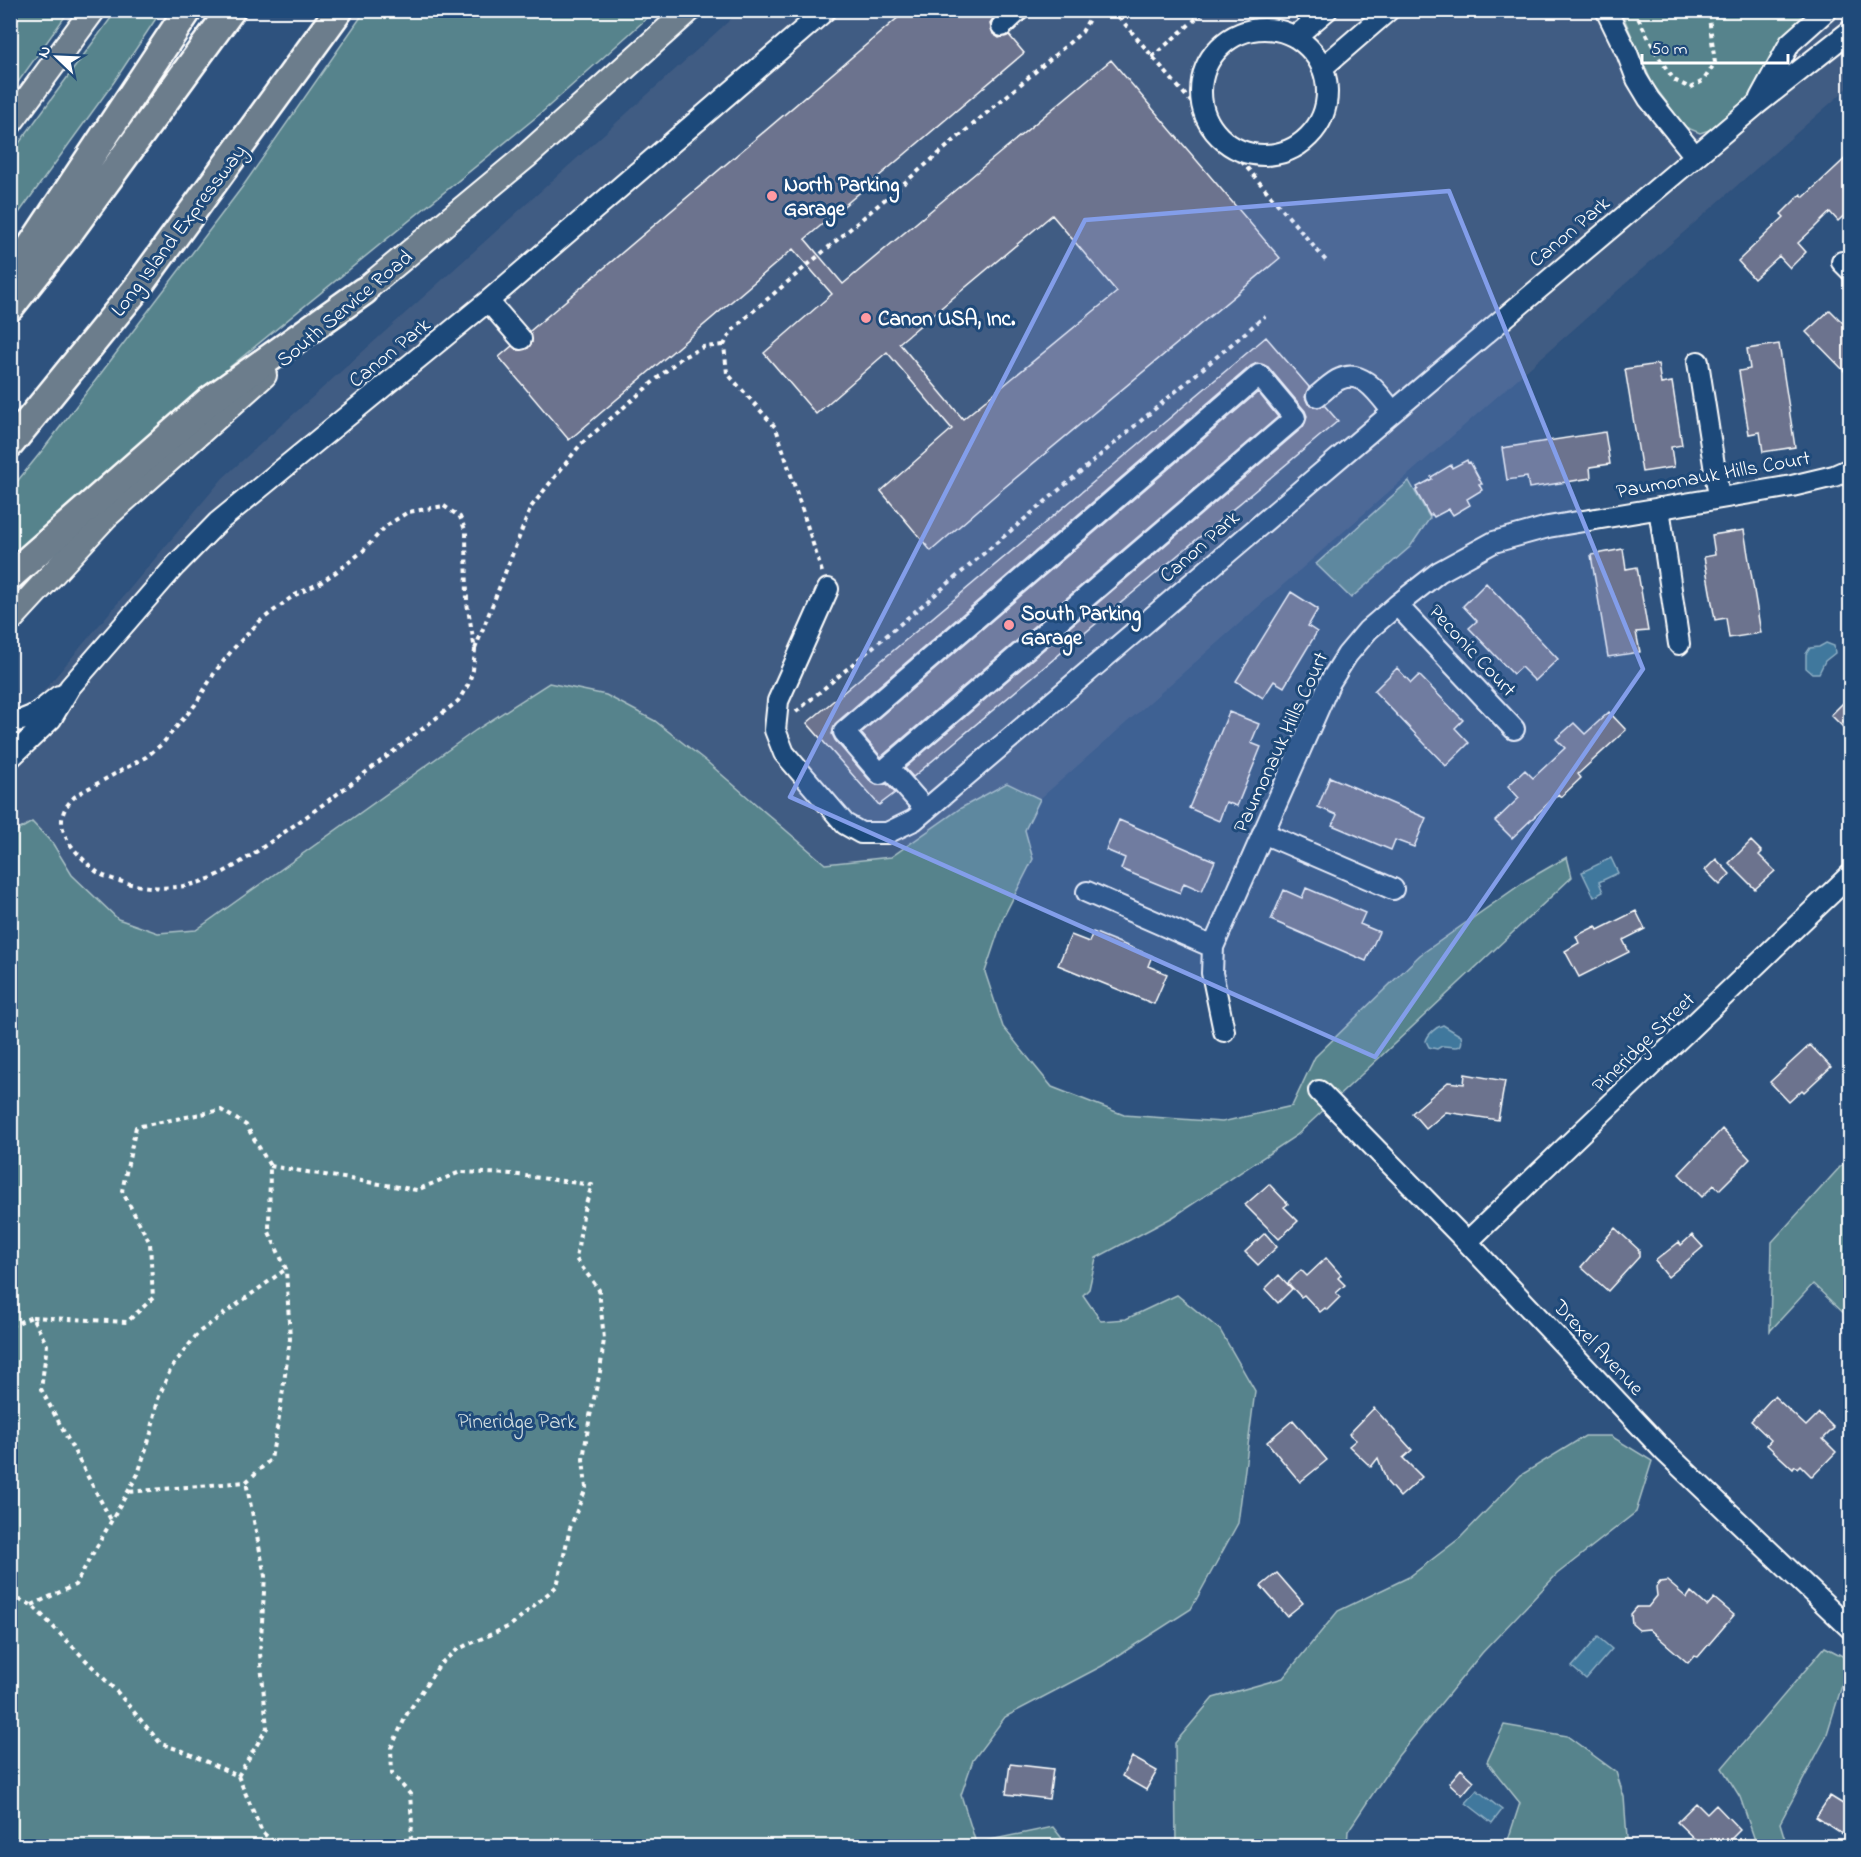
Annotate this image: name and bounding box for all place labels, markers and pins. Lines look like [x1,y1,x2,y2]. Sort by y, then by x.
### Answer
place label: North Parking Garage [784,171,899,227]
marker: North Parking Garage [765,189,779,203]
place label: Canon USA, Inc. [878,305,1016,335]
marker: Canon USA, Inc. [859,311,873,325]
place label: South Parking Garage [1021,600,1141,656]
marker: South Parking Garage [1002,618,1016,632]

